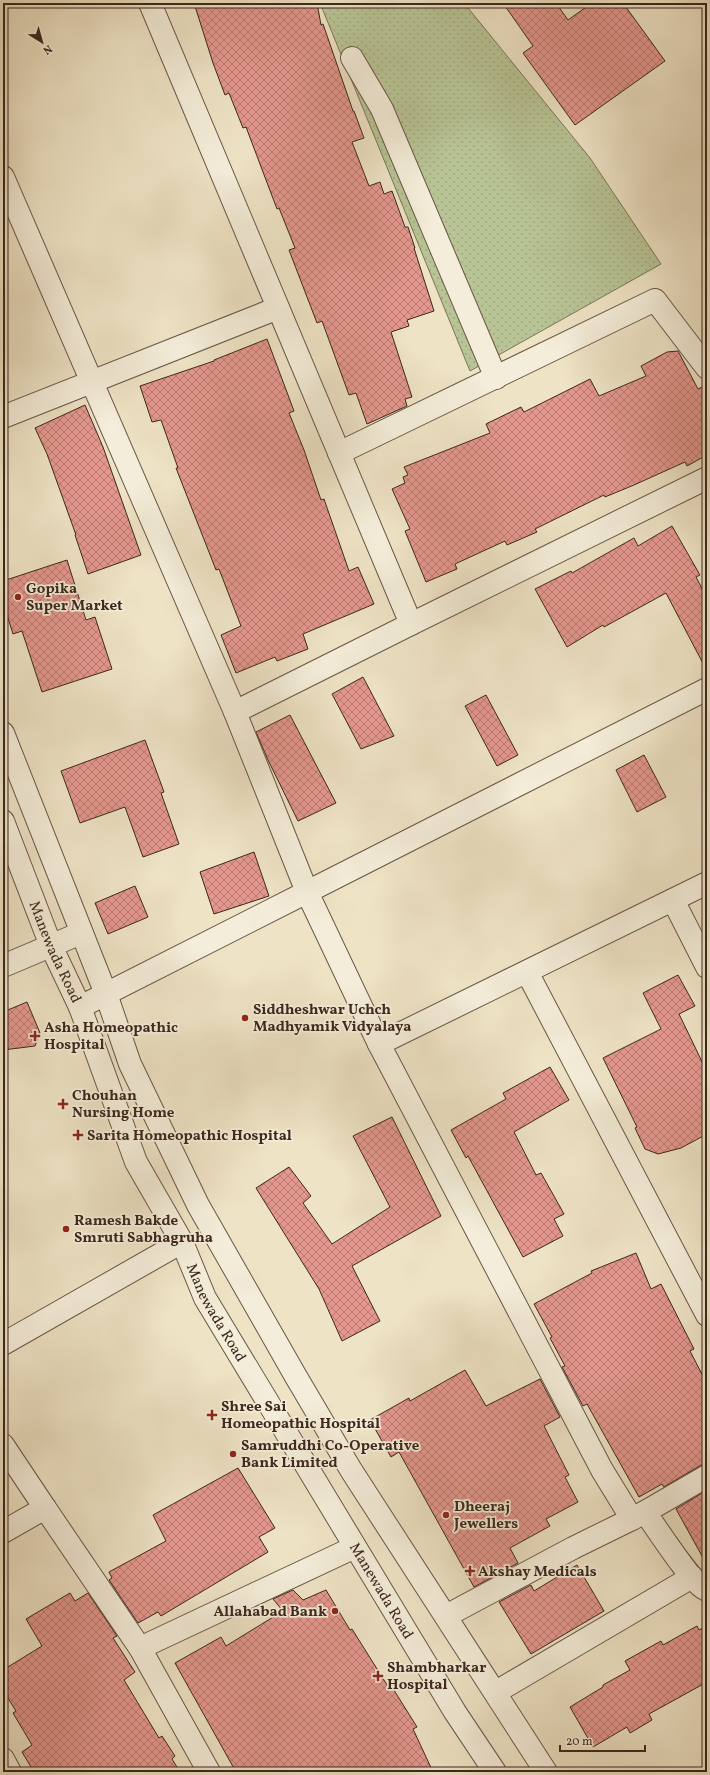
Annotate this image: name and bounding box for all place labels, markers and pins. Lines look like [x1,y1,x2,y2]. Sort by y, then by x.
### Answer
place label: Gopika Super Market [26,579,123,617]
marker: Gopika Super Market [13,592,23,602]
place label: Siddheshwar Uchch Madhyamik Vidyalaya [253,1000,412,1038]
marker: Siddheshwar Uchch Madhyamik Vidyalaya [240,1013,250,1023]
place label: Asha Homeopathic Hospital [44,1018,178,1056]
marker: Asha Homeopathic Hospital [29,1030,41,1042]
place label: Chouhan Nursing Home [72,1086,175,1124]
marker: Chouhan Nursing Home [57,1098,69,1110]
place label: Sarita Homeopathic Hospital [87,1126,292,1147]
marker: Sarita Homeopathic Hospital [72,1129,84,1141]
place label: Ramesh Bakde Smruti Sabhagruha [74,1211,213,1249]
marker: Ramesh Bakde Smruti Sabhagruha [61,1224,71,1234]
place label: Shree Sai Homeopathic Hospital [221,1397,380,1435]
marker: Shree Sai Homeopathic Hospital [206,1409,218,1421]
place label: Samruddhi Co-Operative Bank Limited [241,1436,420,1474]
marker: Samruddhi Co-Operative Bank Limited [228,1449,238,1459]
place label: Dheeraj Jewellers [453,1497,518,1535]
marker: Dheeraj Jewellers [441,1510,451,1520]
place label: Akshay Medicals [478,1562,597,1583]
marker: Akshay Medicals [465,1566,475,1576]
place label: Allahabad Bank [213,1602,327,1623]
marker: Allahabad Bank [330,1606,340,1616]
place label: Shambharkar Hospital [387,1658,486,1696]
marker: Shambharkar Hospital [372,1670,384,1682]

